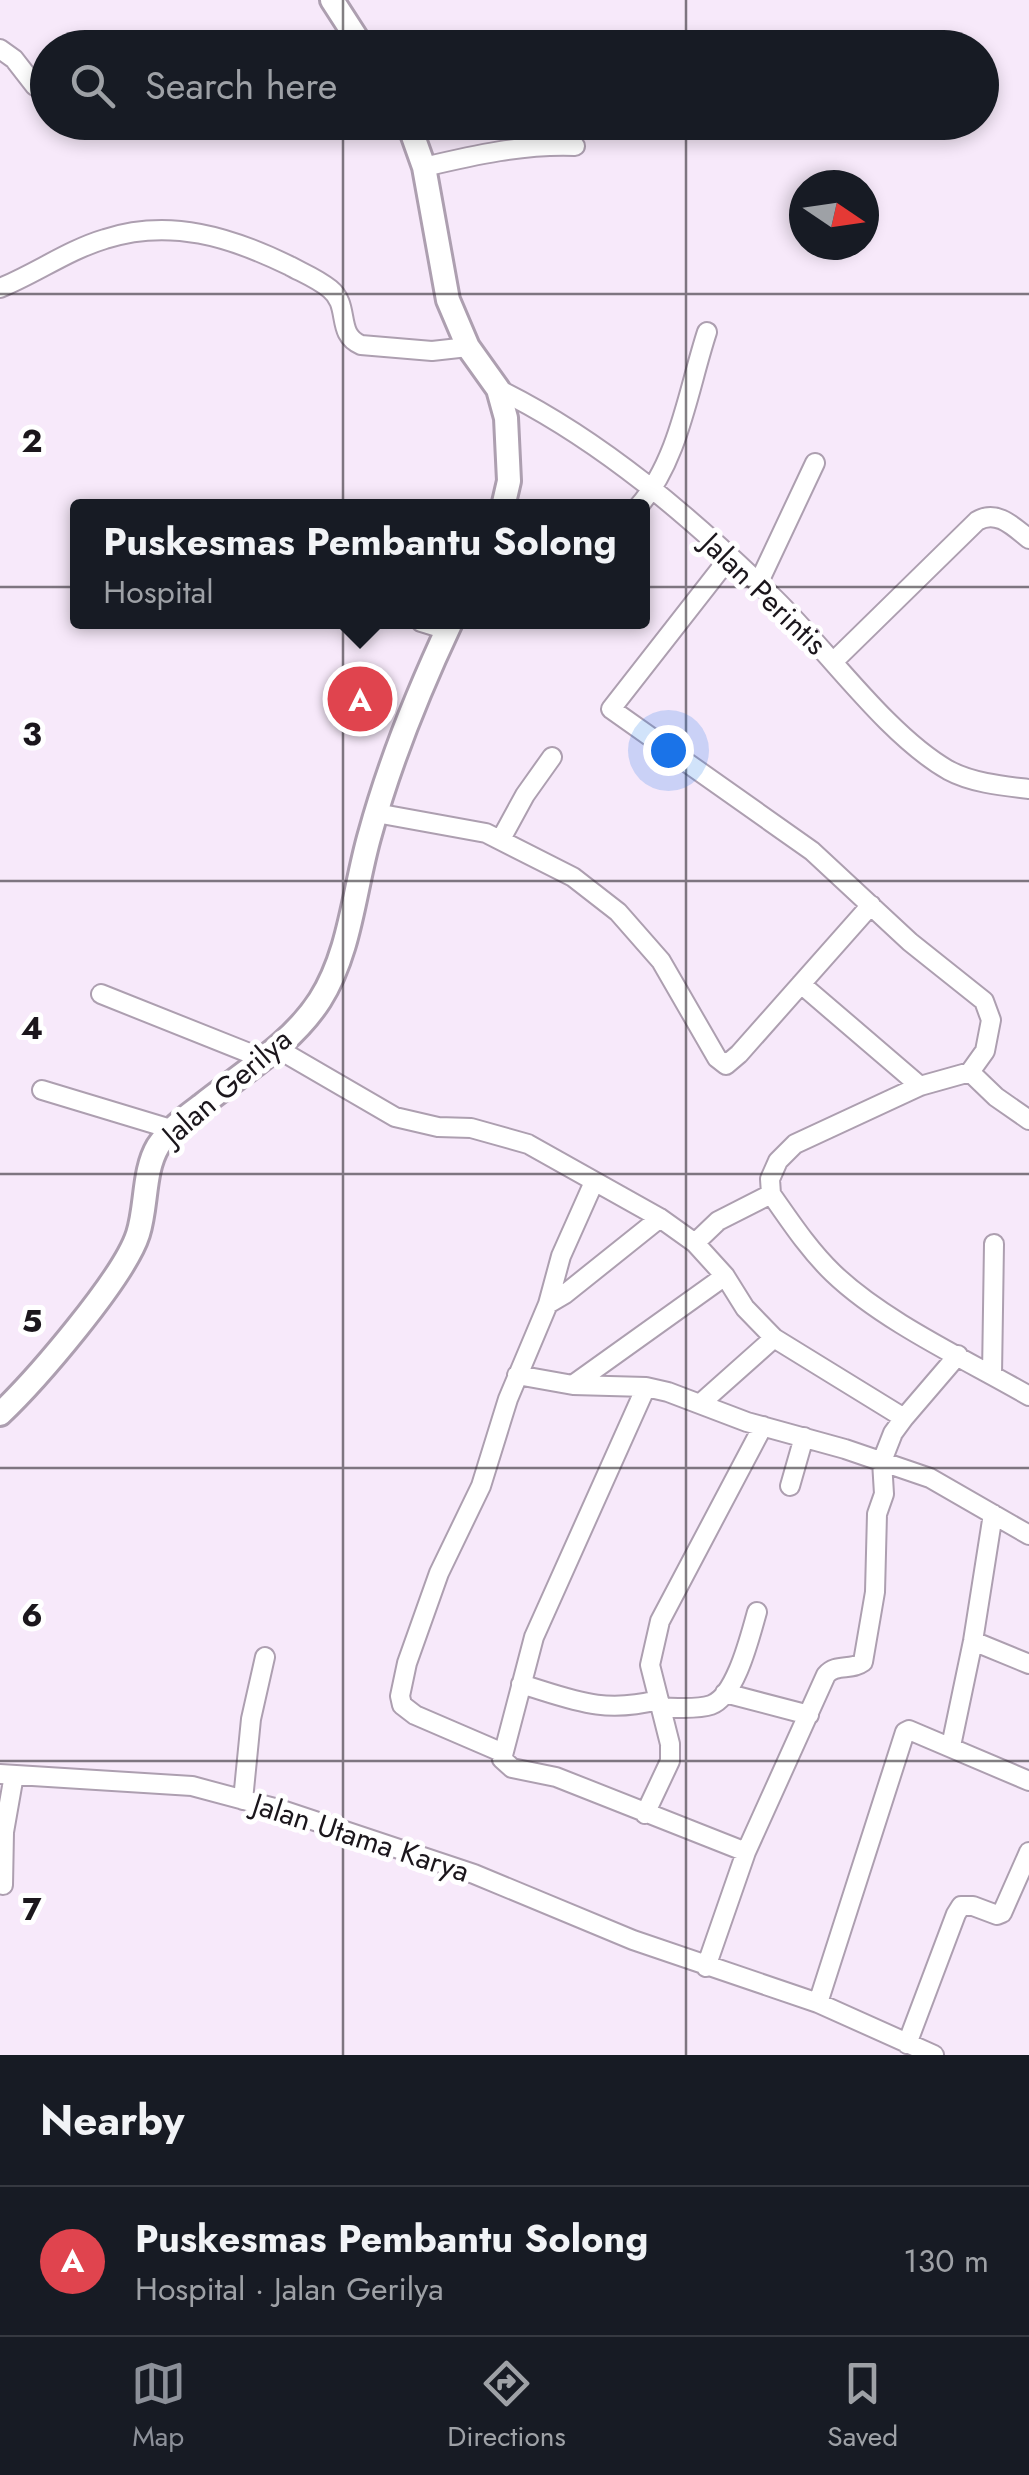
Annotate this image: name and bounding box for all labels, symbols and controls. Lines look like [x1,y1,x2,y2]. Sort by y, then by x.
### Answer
search box [30,30,999,140]
icon: search [65,58,120,113]
text: Search here [145,58,337,113]
north arrow [789,170,879,260]
text: 2 [22,418,43,464]
popup [70,499,650,629]
text: Puskesmas Pembantu Solong [103,514,617,569]
street label: Jalan Perintis [689,520,837,665]
text: Hospital [103,569,214,615]
pin: A [328,662,392,736]
text: 3 [22,711,42,757]
your location [643,725,694,776]
text: 4 [21,1005,43,1051]
street label: Jalan Gerilya [150,1018,301,1158]
text: 5 [22,1298,42,1344]
text: 6 [21,1592,43,1638]
street label: Jalan Utama Karya [244,1781,475,1893]
text: 7 [22,1886,42,1932]
text: Nearby [40,2090,184,2151]
text: Puskesmas Pembantu Solong [135,2211,648,2266]
text: A [61,2238,84,2284]
text: 130 m [903,2238,989,2284]
text: Hospital · Jalan Gerilya [135,2266,444,2312]
tab: Map [131,2356,186,2457]
tab: Directions [447,2356,566,2457]
tab: Saved [827,2356,898,2457]

